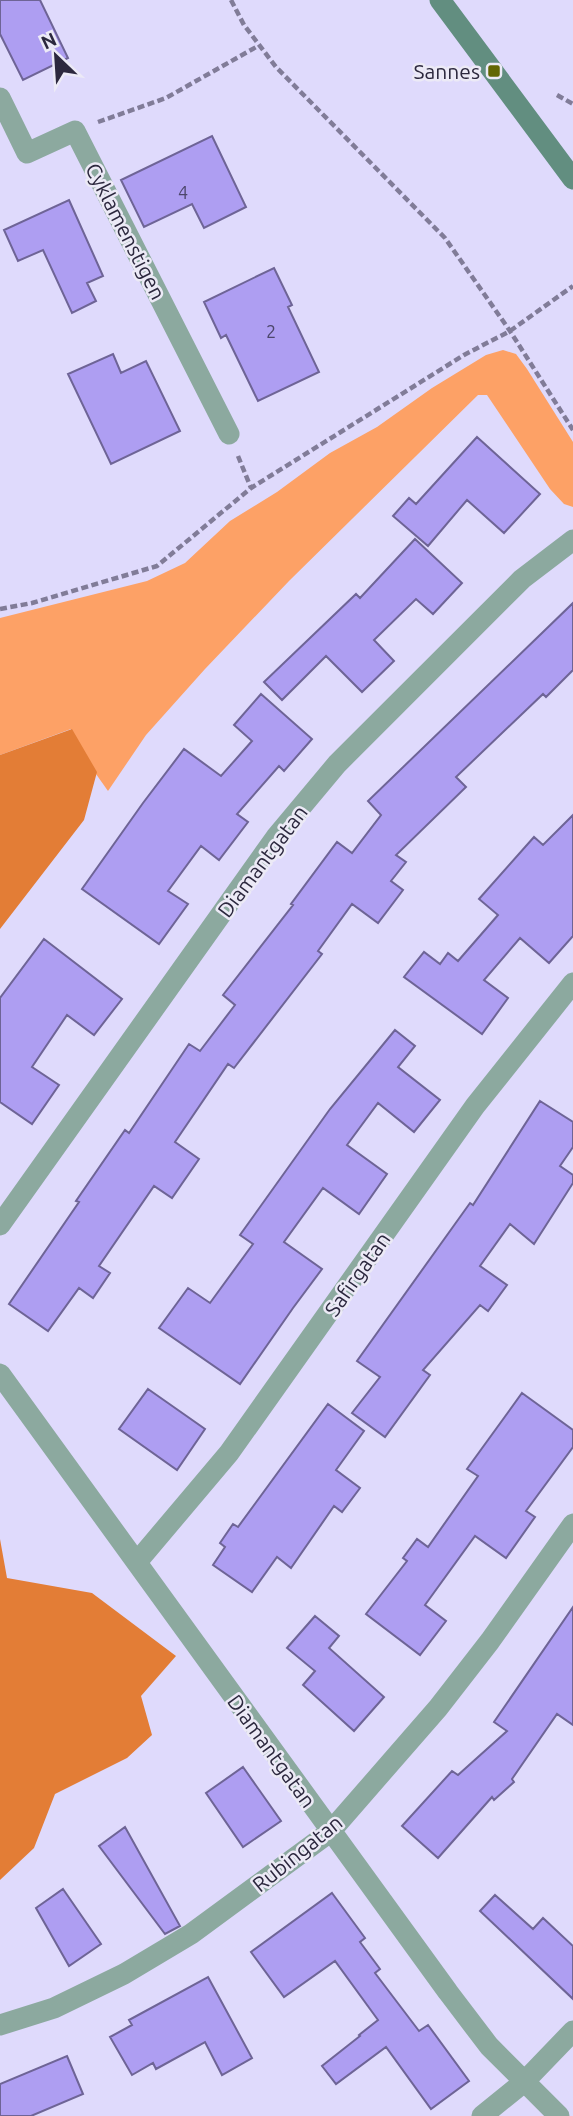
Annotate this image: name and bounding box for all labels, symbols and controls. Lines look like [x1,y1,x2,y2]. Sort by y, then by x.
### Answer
north arrow [21,21,91,91]
text: N [38,28,60,54]
place label: Sannes [413,59,480,83]
marker: Sannes [486,63,502,79]
street label: Cyklamenstigen [81,159,171,303]
house number: 4 [178,182,188,202]
house number: 2 [266,321,276,341]
street label: Diamantgatan [212,800,312,922]
street label: Safirgatan [319,1227,395,1321]
street label: Diamantgatan [223,1690,321,1812]
street label: Rubingatan [247,1810,347,1896]

